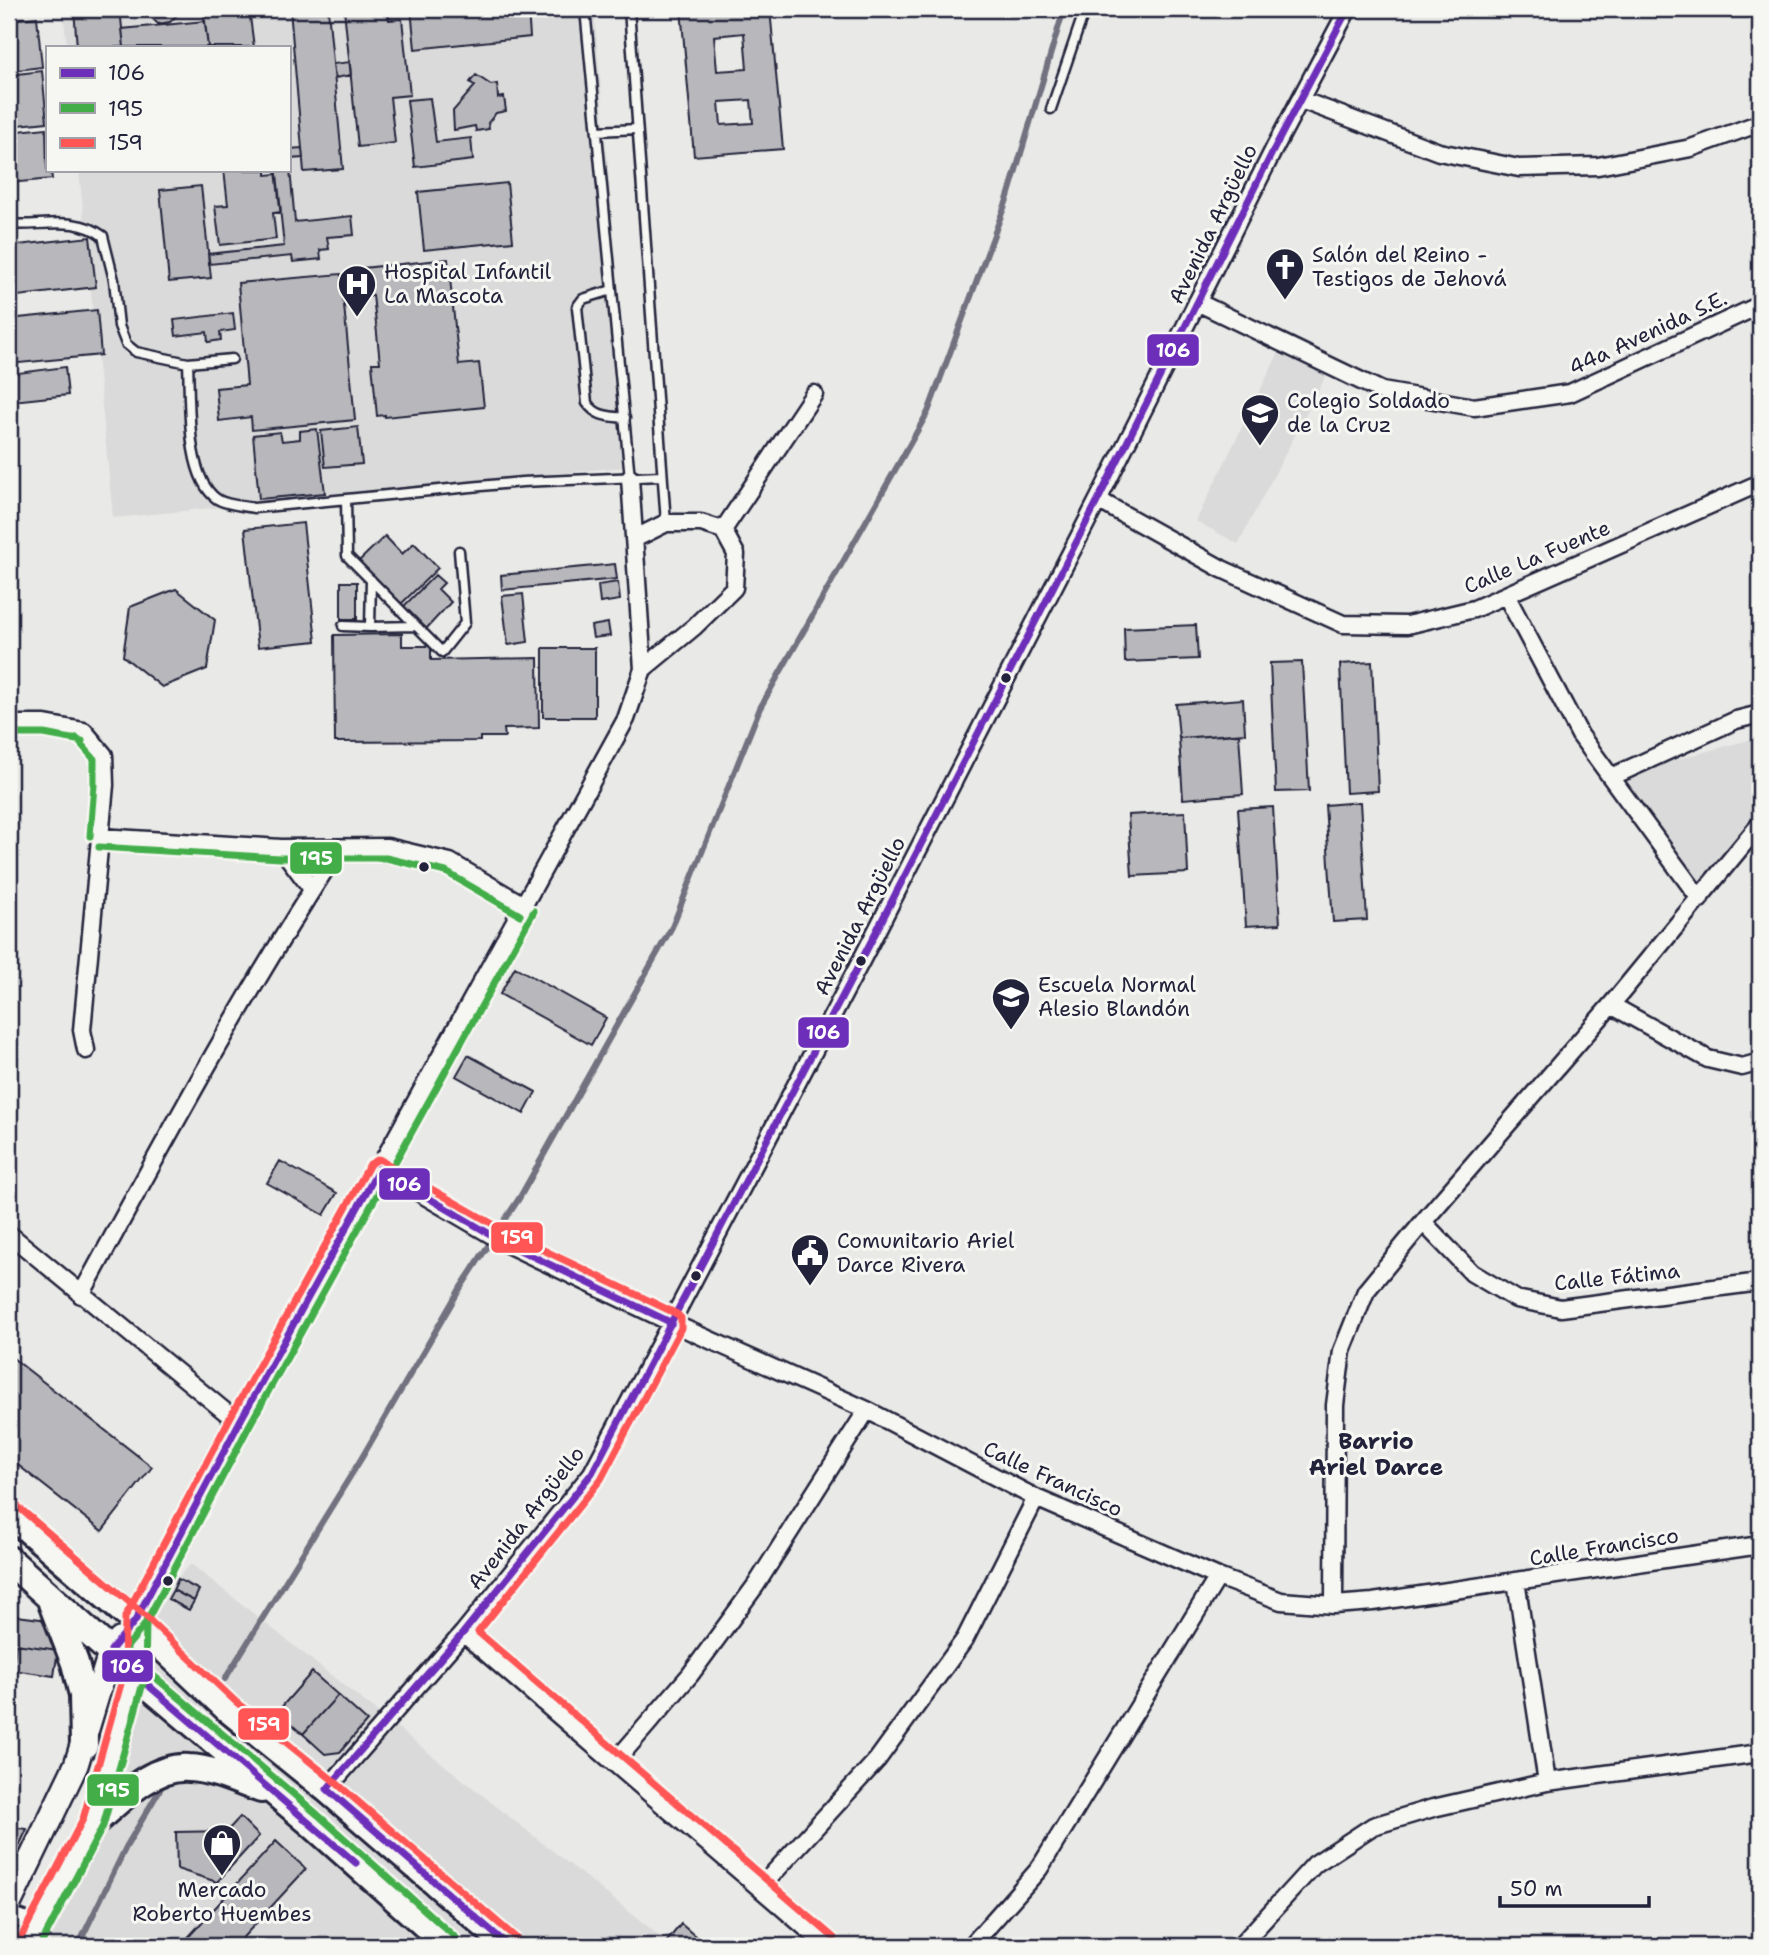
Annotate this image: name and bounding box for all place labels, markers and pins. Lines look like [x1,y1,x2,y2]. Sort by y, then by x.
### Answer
place label: Salón del Reino - Testigos de Jehová [1312,241,1507,293]
church icon: Salón del Reino - Testigos de Jehová [1264,246,1306,301]
place label: Hospital Infantil La Mascota [384,258,552,310]
hospital icon: Hospital Infantil La Mascota [336,263,378,318]
place label: Colegio Soldado de la Cruz [1287,387,1450,439]
school or university icon: Colegio Soldado de la Cruz [1239,392,1281,447]
unlabelled marker [999,671,1013,685]
unlabelled marker [417,860,431,874]
unlabelled marker [854,954,868,968]
place label: Escuela Normal Alesio Blandón [1038,971,1196,1023]
school or university icon: Escuela Normal Alesio Blandón [990,976,1032,1031]
place label: Comunitario Ariel Darce Rivera [837,1227,1015,1279]
public building icon: Comunitario Ariel Darce Rivera [789,1232,831,1287]
unlabelled marker [689,1269,703,1283]
unlabelled marker [161,1574,175,1588]
shop icon: Mercado Roberto Huembes [201,1822,243,1877]
place label: Mercado Roberto Huembes [132,1876,312,1928]

